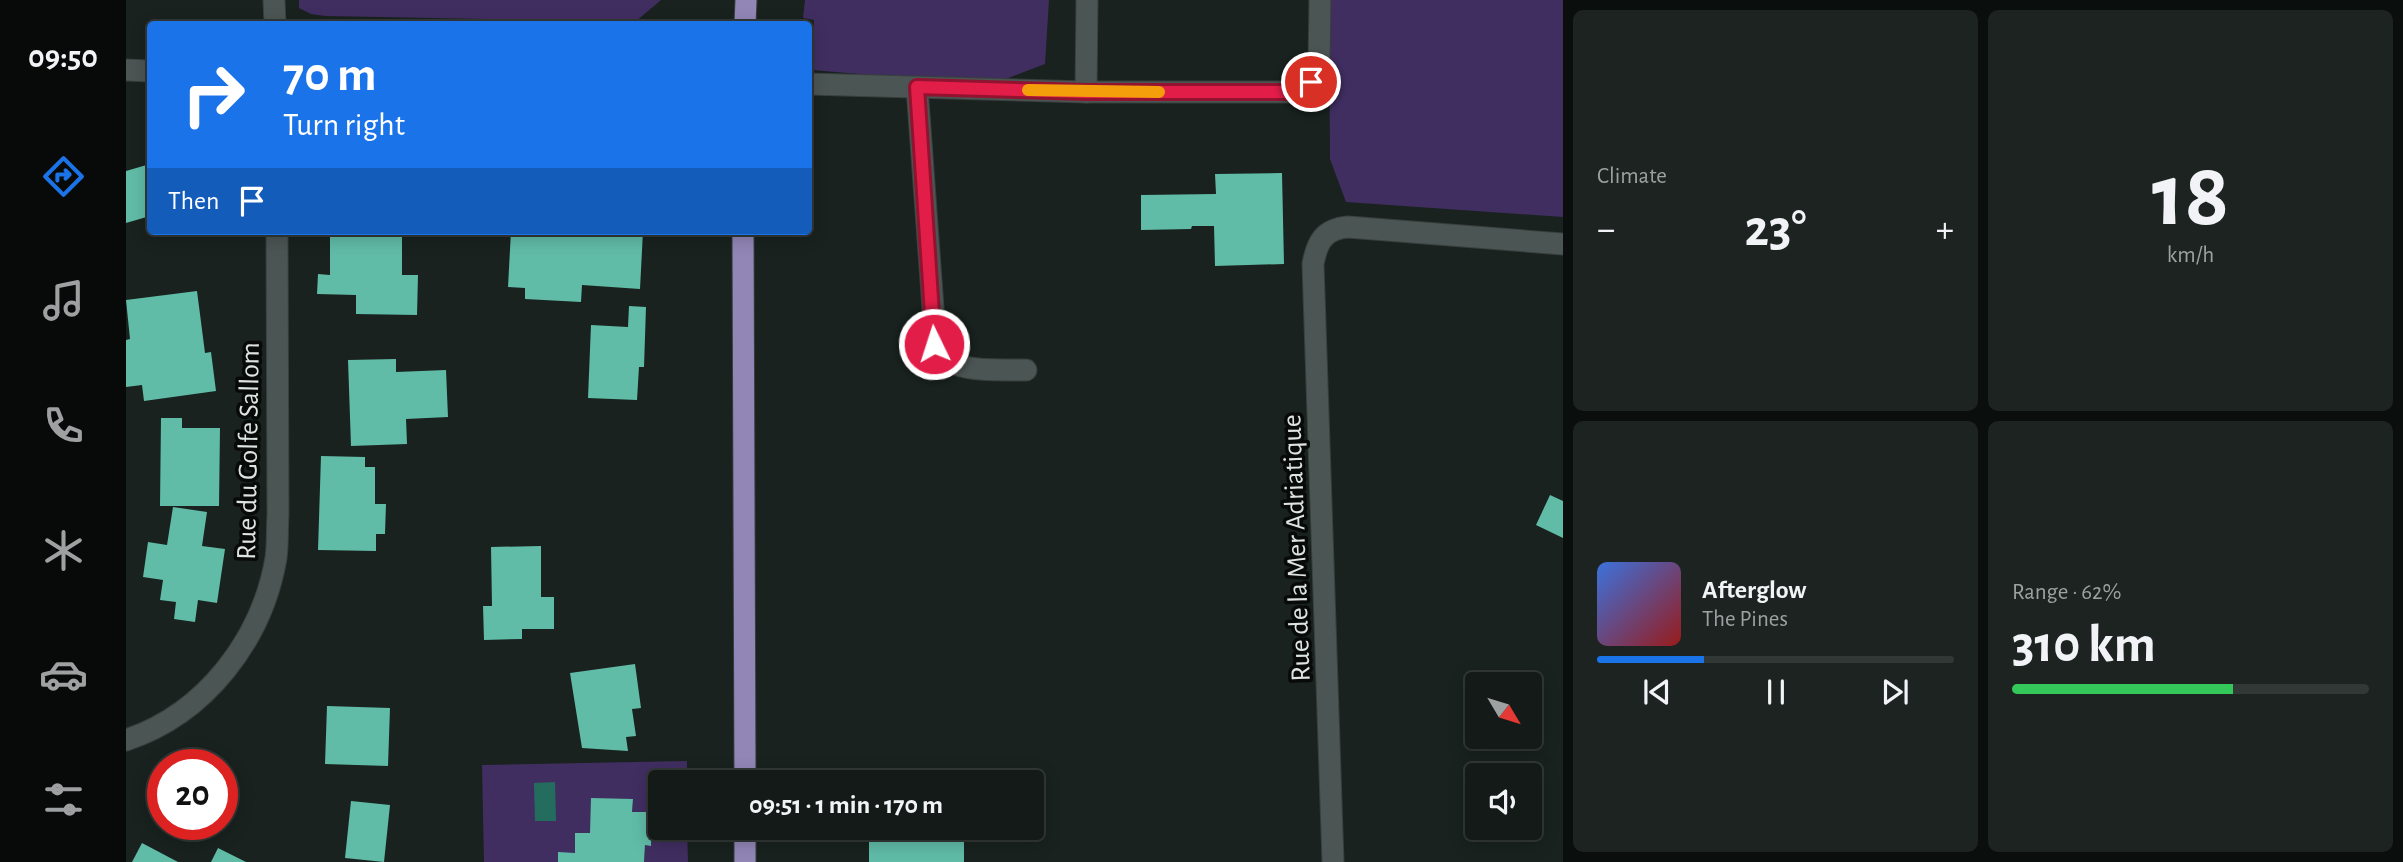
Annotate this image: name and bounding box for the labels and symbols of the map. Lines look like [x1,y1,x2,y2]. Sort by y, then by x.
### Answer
pin [1281,52,1341,112]
position arrow [897,307,971,381]
street label: Rue du Golfe Sallom [233,342,265,560]
street label: Rue de la Mer Adriatique [1278,414,1316,682]
north arrow [1465,672,1542,749]
speed limit sign: 20 [147,749,238,840]

